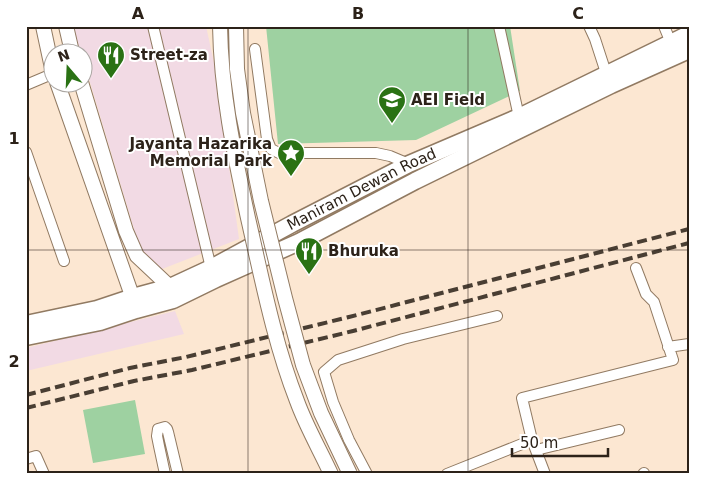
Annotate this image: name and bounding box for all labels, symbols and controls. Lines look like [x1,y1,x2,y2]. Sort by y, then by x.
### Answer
text: A [132,4,145,23]
text: B [352,4,364,23]
text: C [572,4,584,23]
restaurant icon: Street-za [96,40,126,79]
north arrow [42,42,92,92]
text: N [56,46,72,65]
place label: Street-za [130,46,208,64]
school or university icon: AEI Field [377,85,407,124]
place label: AEI Field [411,91,485,109]
text: 1 [8,129,20,148]
place label: Jayanta Hazarika Memorial Park [129,135,273,170]
place icon: Jayanta Hazarika Memorial Park [276,138,306,177]
street label: Maniram Dewan Road [284,144,439,234]
restaurant icon: Bhuruka [294,236,324,275]
place label: Bhuruka [328,242,399,260]
text: 2 [8,352,20,371]
scale bar [512,425,609,457]
text: 50 m [520,434,558,452]

